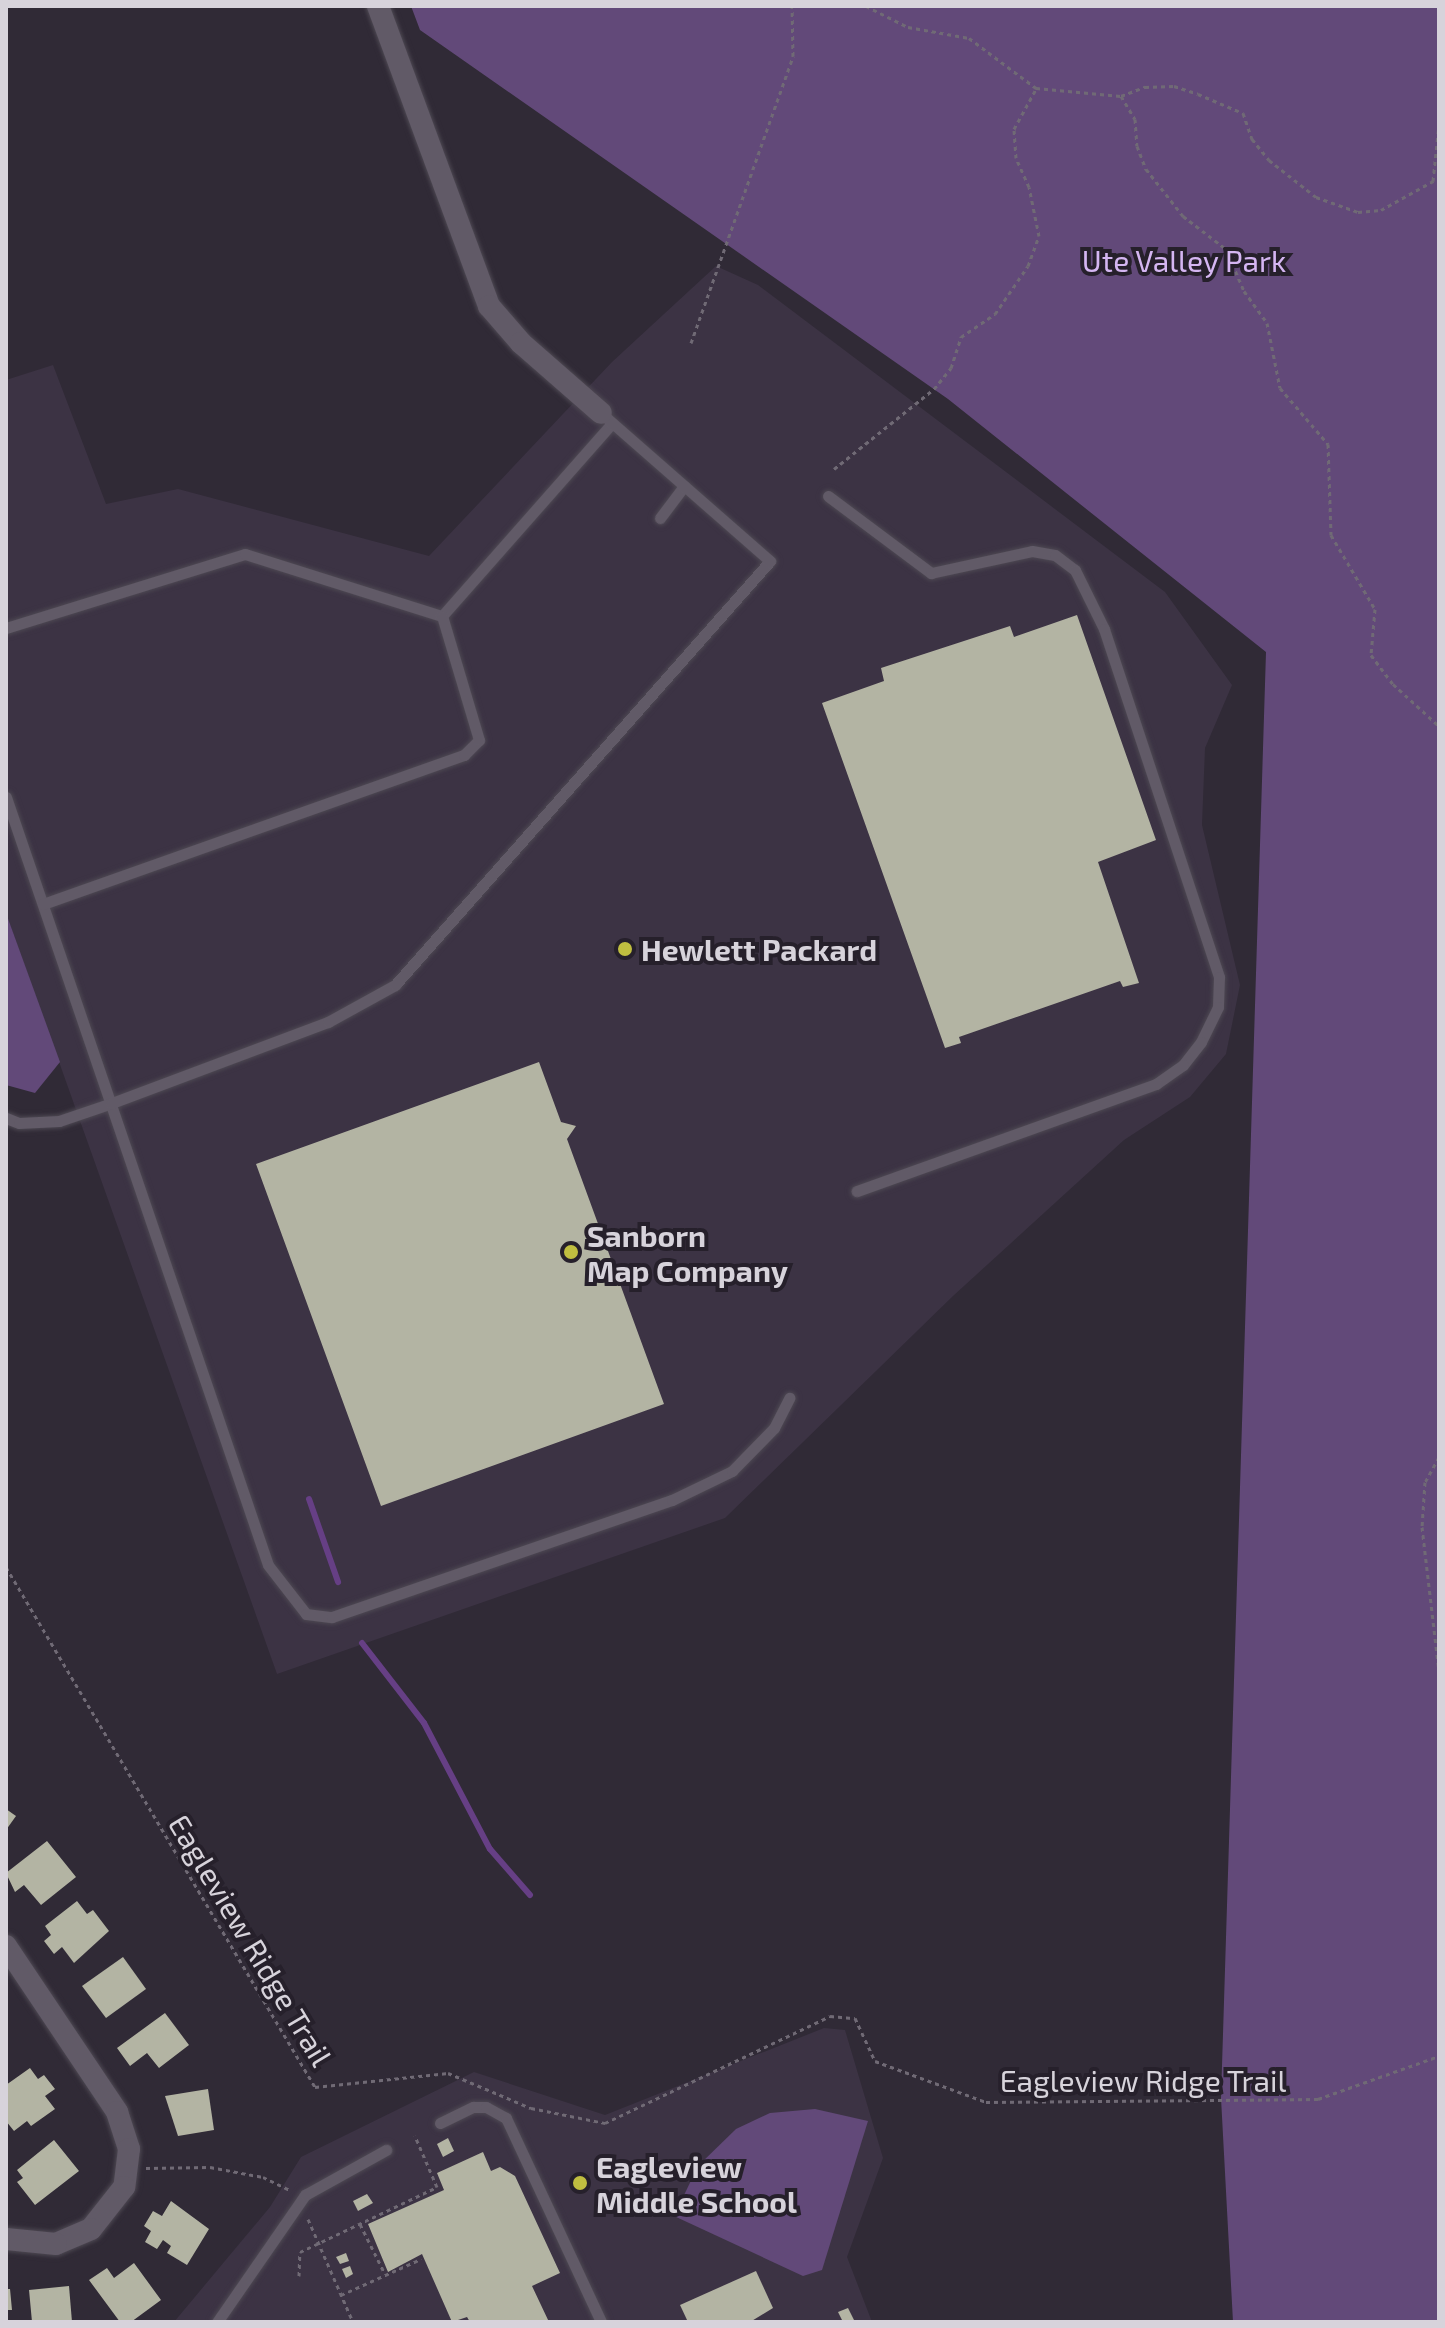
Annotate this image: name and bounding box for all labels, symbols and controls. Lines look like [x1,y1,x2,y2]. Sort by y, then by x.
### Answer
park label: Ute Valley Park [1081,242,1287,278]
place label: Hewlett Packard [641,931,877,967]
marker: Hewlett Packard [616,940,634,958]
place label: Sanborn Map Company [587,1217,788,1288]
marker: Sanborn Map Company [562,1243,580,1261]
street label: Eagleview Ridge Trail [161,1807,341,2073]
street label: Eagleview Ridge Trail [999,2062,1287,2098]
place label: Eagleview Middle School [596,2148,797,2218]
marker: Eagleview Middle School [571,2174,589,2192]

